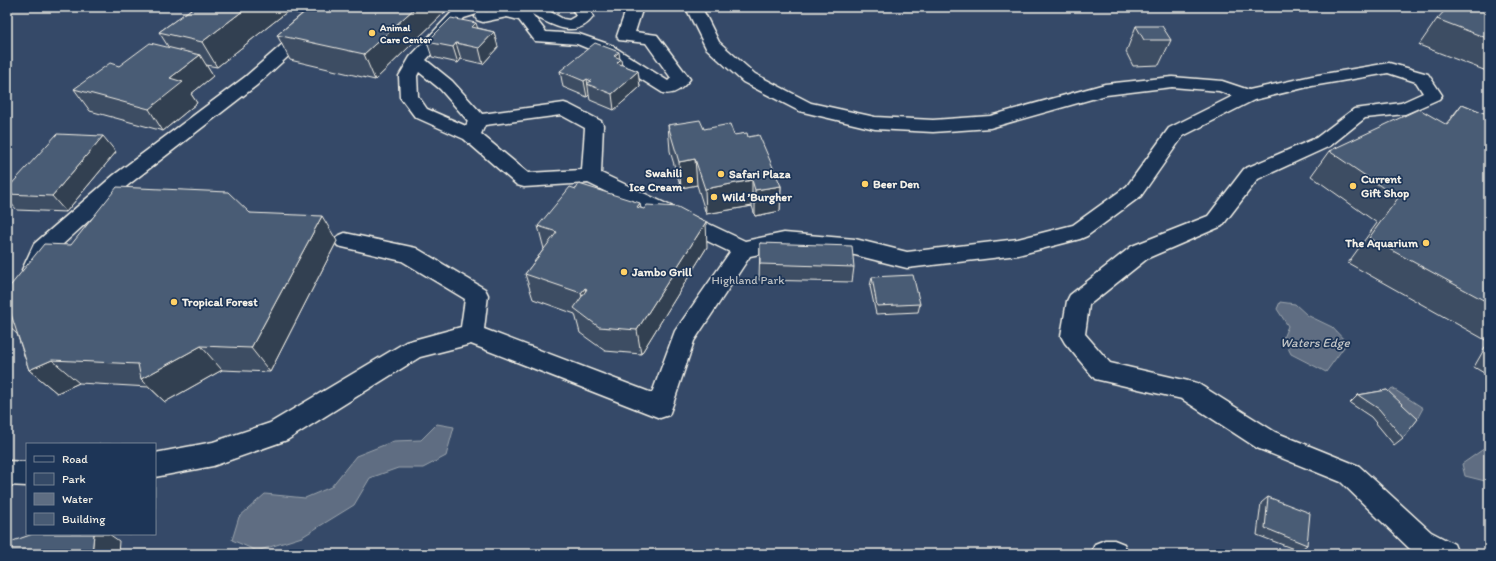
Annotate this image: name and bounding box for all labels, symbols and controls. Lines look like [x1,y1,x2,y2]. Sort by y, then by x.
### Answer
place label: Animal Care Center [379,21,433,46]
marker: Animal Care Center [367,28,377,38]
place label: Swahili Ice Cream [629,166,683,194]
place label: Safari Plaza [729,167,791,181]
marker: Safari Plaza [716,169,726,179]
place label: Current Gift Shop [1361,172,1409,201]
marker: Swahili Ice Cream [685,175,695,185]
place label: Beer Den [873,177,920,191]
marker: Beer Den [860,179,870,189]
marker: Current Gift Shop [1348,181,1358,191]
place label: Wild ’Burgher [722,190,792,205]
marker: Wild ’Burgher [709,192,719,202]
place label: The Aquarium [1344,236,1419,251]
marker: The Aquarium [1421,238,1431,248]
place label: Jambo Grill [631,265,692,279]
marker: Jambo Grill [619,267,629,277]
park label: Highland Park [712,273,785,287]
place label: Tropical Forest [181,295,258,310]
marker: Tropical Forest [169,297,179,307]
water label: Waters Edge [1280,335,1350,350]
legend [26,443,156,535]
text: Road [62,452,88,466]
text: Park [62,472,86,486]
text: Water [62,492,93,506]
text: Building [62,512,106,526]

